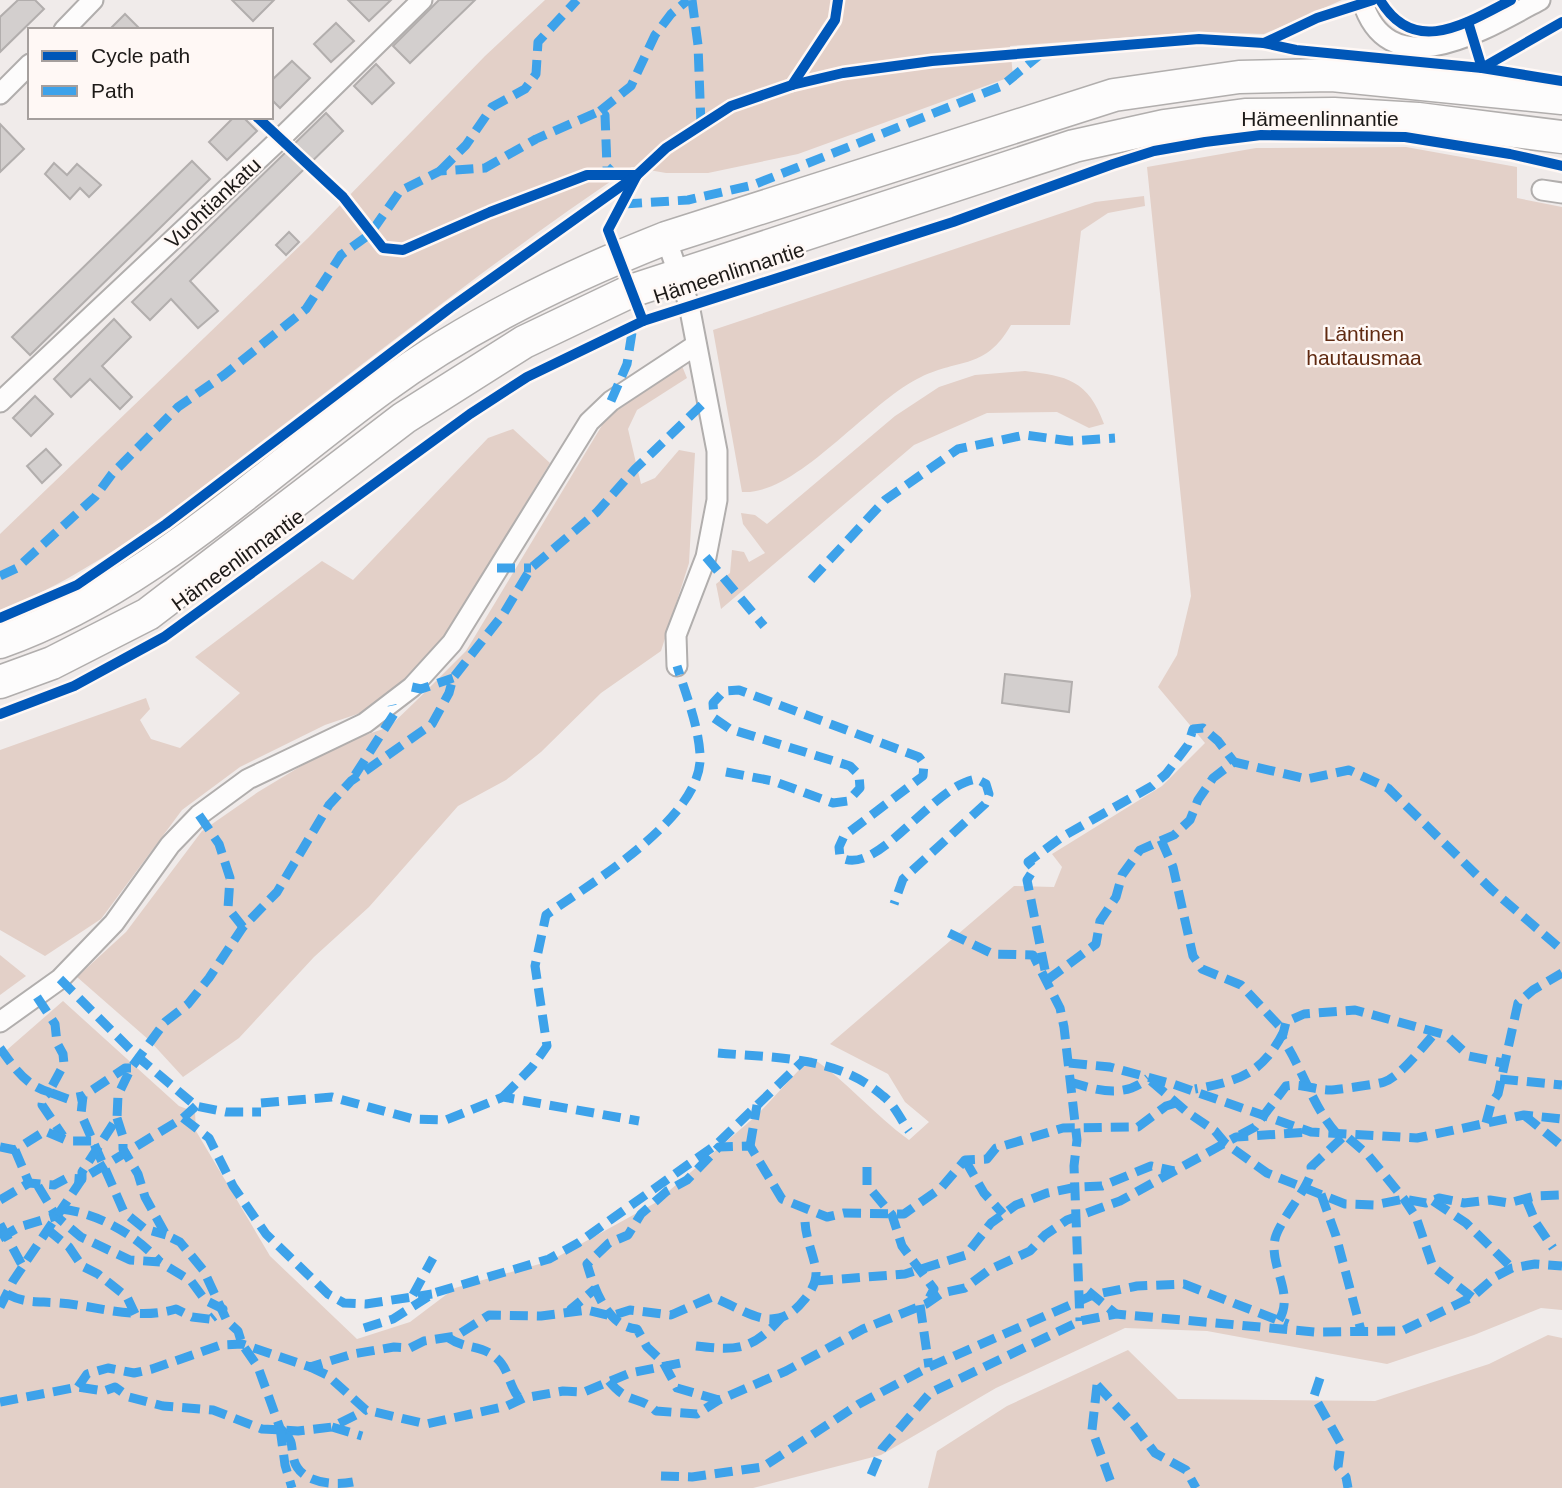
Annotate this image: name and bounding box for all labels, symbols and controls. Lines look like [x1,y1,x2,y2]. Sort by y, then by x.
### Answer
legend [28,28,273,119]
text: Cycle path [91,44,190,67]
text: Path [91,79,134,102]
street label: Hämeenlinnantie [1241,107,1399,130]
street label: Vuohtiankatu [160,153,265,253]
street label: Hämeenlinnantie [650,237,807,308]
park label: Läntinen hautausmaa [1306,322,1422,369]
street label: Hämeenlinnantie [167,504,308,615]

